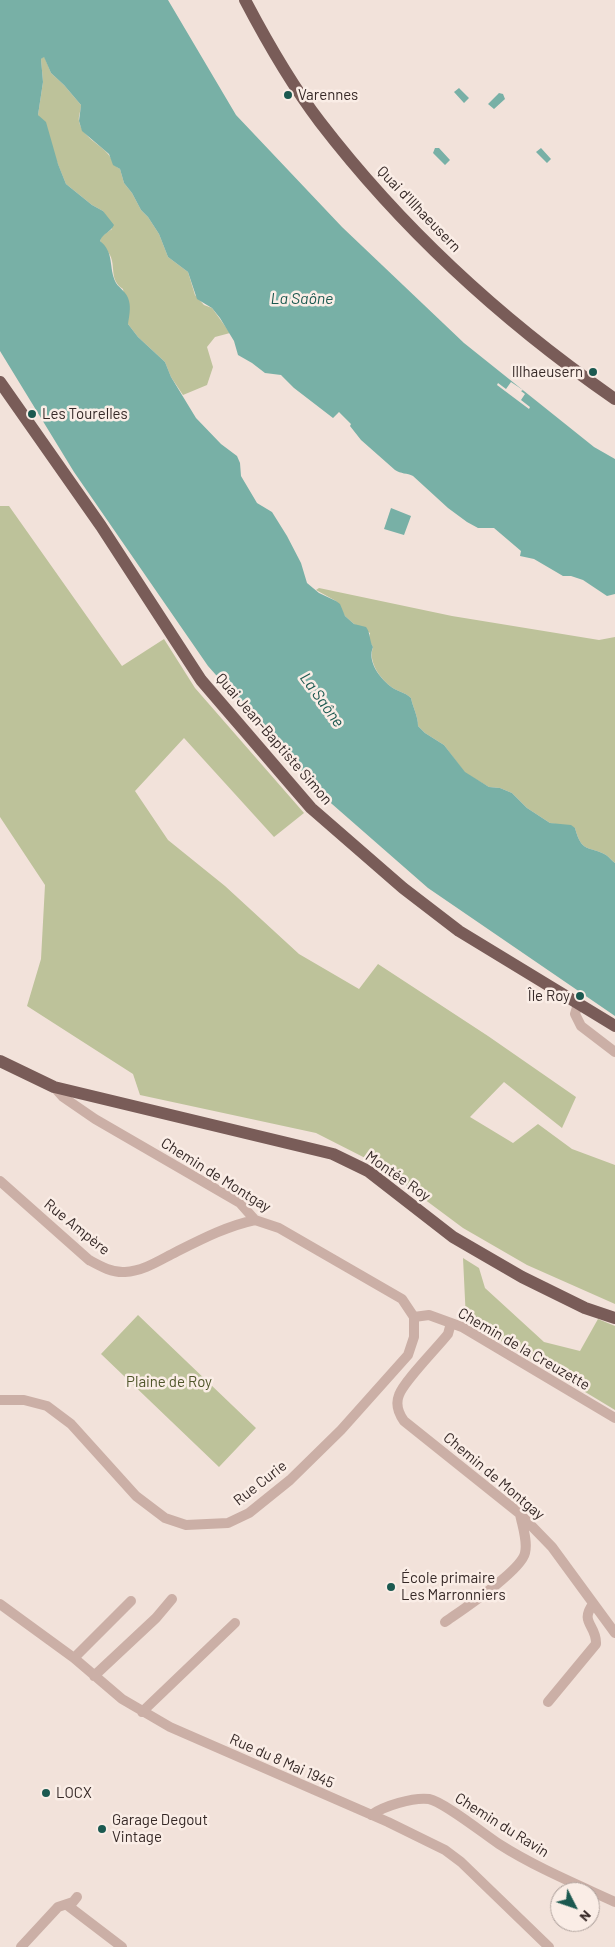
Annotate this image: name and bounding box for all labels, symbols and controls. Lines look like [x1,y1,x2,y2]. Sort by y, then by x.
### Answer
place label: Varennes [298,86,358,104]
marker: Varennes [282,89,294,101]
street label: Quai d'Illhaeusern [373,162,465,256]
water label: La Saône [271,289,333,309]
place label: Illhaeusern [512,363,583,381]
marker: Illhaeusern [587,366,599,378]
place label: Les Tourelles [42,405,128,423]
marker: Les Tourelles [26,408,38,420]
water label: La Saône [296,669,348,731]
street label: Quai Jean-Baptiste Simon [212,670,336,808]
place label: Île Roy [528,987,570,1005]
marker: Île Roy [574,990,586,1002]
street label: Chemin de Montgay [158,1134,274,1216]
street label: Montée Roy [362,1147,434,1205]
street label: Rue Ampère [41,1195,113,1259]
street label: Chemin de la Creuzette [455,1304,593,1394]
park label: Plaine de Roy [126,1373,212,1391]
street label: Chemin de Montgay [440,1428,548,1524]
street label: Rue Curie [230,1457,290,1509]
place label: École primaire Les Marronniers [401,1569,506,1604]
marker: École primaire Les Marronniers [385,1581,397,1593]
street label: Rue du 8 Mai 1945 [227,1730,337,1792]
place label: LOCX [56,1784,92,1802]
marker: LOCX [40,1787,52,1799]
street label: Chemin du Ravin [452,1789,552,1861]
place label: Garage Degout Vintage [112,1811,208,1846]
marker: Garage Degout Vintage [96,1823,108,1835]
north arrow [550,1882,600,1932]
text: N [576,1907,595,1926]

